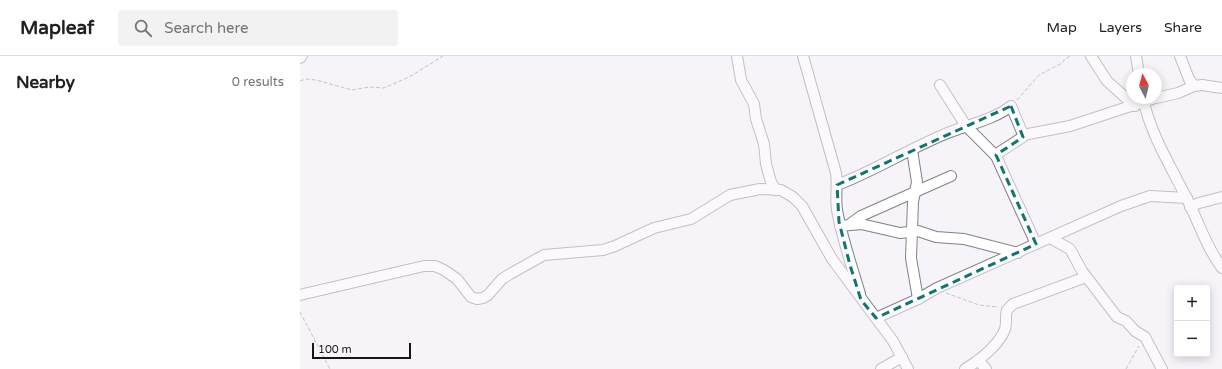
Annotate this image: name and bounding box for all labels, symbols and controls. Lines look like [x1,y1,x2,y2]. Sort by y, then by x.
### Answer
search box [118,10,398,46]
text: Mapleaf [20,17,94,39]
icon: search [132,17,154,39]
text: Search here [164,19,249,37]
text: Map [1047,19,1077,36]
text: Layers [1099,19,1142,36]
text: Share [1164,19,1202,36]
north arrow [1126,68,1162,104]
text: Nearby [16,72,75,93]
text: 0 results [232,74,284,90]
map controls [1174,285,1210,357]
button: + [1174,285,1210,321]
button: − [1174,321,1210,357]
scale bar [312,341,411,360]
text: 100 m [318,343,352,356]

